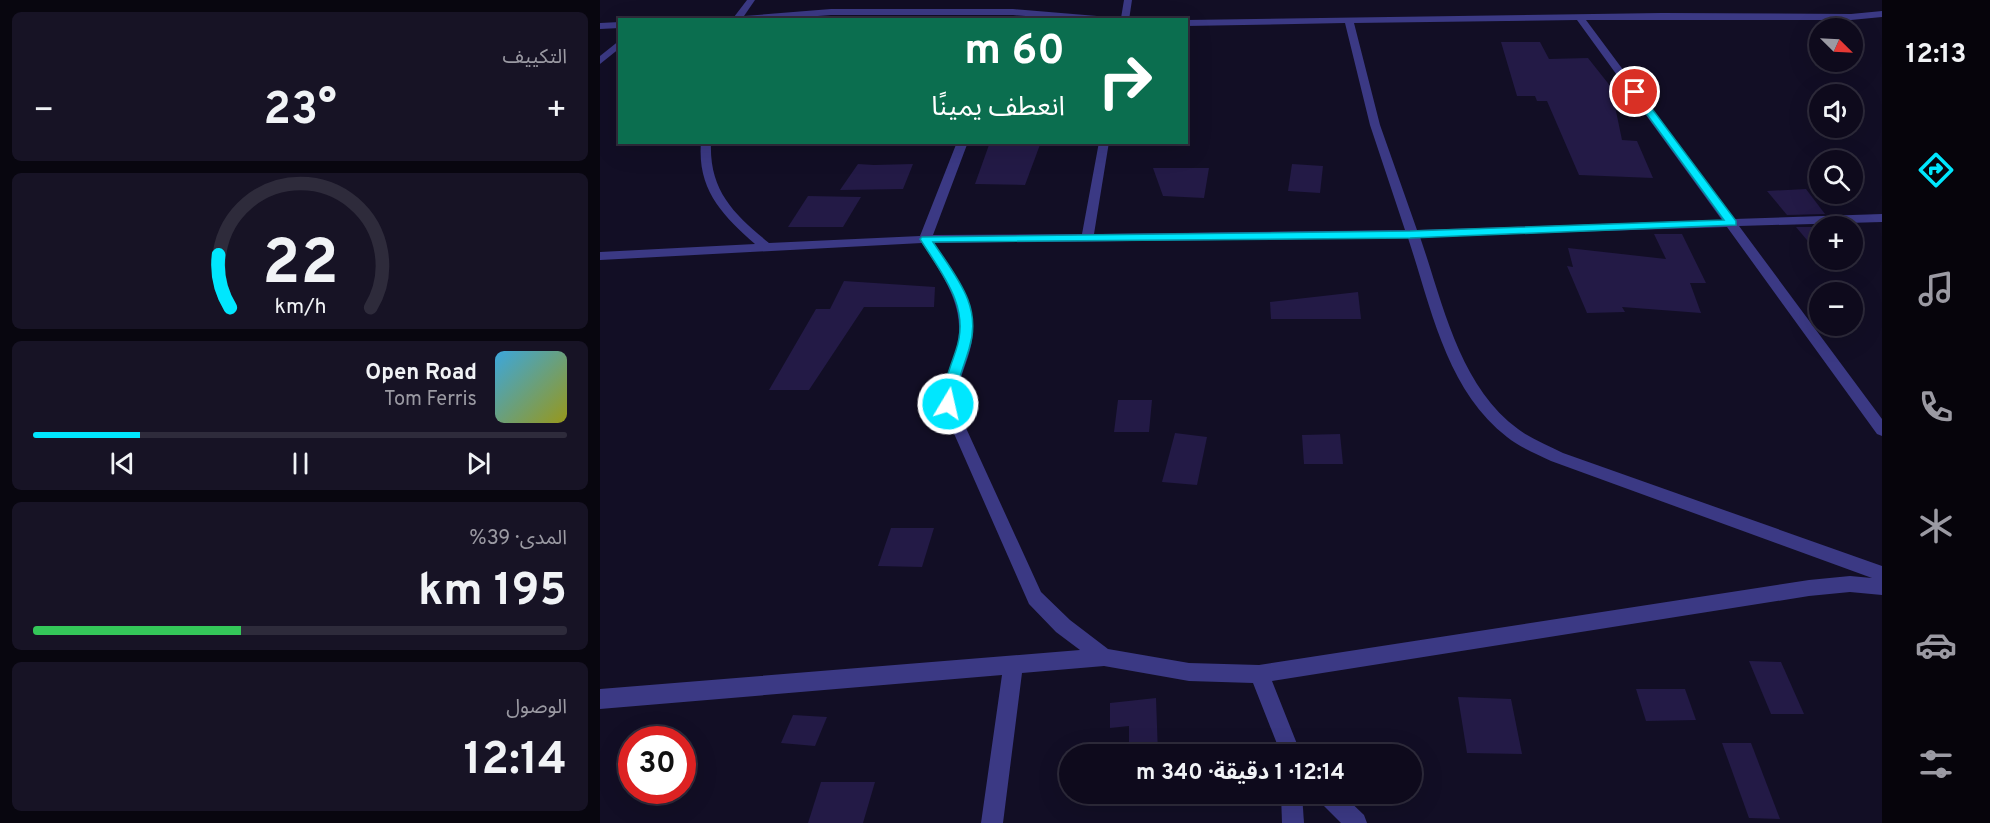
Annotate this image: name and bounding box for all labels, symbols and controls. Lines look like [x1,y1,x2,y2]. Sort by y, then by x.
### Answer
north arrow [1809,18,1863,72]
map controls [1809,18,1863,336]
text: 60 m [964,26,1065,79]
text: 12:13 [1906,38,1966,72]
icon: right [1086,42,1164,120]
text: التكييف [503,45,567,71]
pin [1609,66,1660,117]
icon: arrive [1618,75,1651,108]
text: 23° [263,83,337,140]
button: sound [1809,84,1863,138]
text: − [33,91,54,133]
text: + [546,91,567,133]
text: انعطف يمينًا [931,91,1065,125]
icon: directions [1915,149,1957,191]
button: search [1809,150,1863,204]
button: + [1809,216,1863,270]
text: 22 [262,227,338,306]
icon: music [1915,268,1957,310]
button: − [1809,282,1863,336]
text: km/h [274,294,326,321]
text: Open Road [365,360,477,387]
position arrow [916,372,980,436]
icon: phone [1915,386,1957,428]
text: Tom Ferris [384,387,477,413]
icon: previous [106,447,139,480]
icon: pause [284,447,317,480]
icon: next [462,447,495,480]
icon: climate [1915,505,1957,547]
text: المدى · 39% [469,526,567,552]
text: 195 km [418,564,567,621]
icon: car [1915,624,1957,666]
text: الوصول [506,695,567,721]
speed limit sign: 30 [618,726,696,804]
text: 12:14 [464,733,567,790]
icon: filters [1915,743,1957,785]
text: 12:14 · 1 دقيقة · 340 m [1136,760,1345,787]

